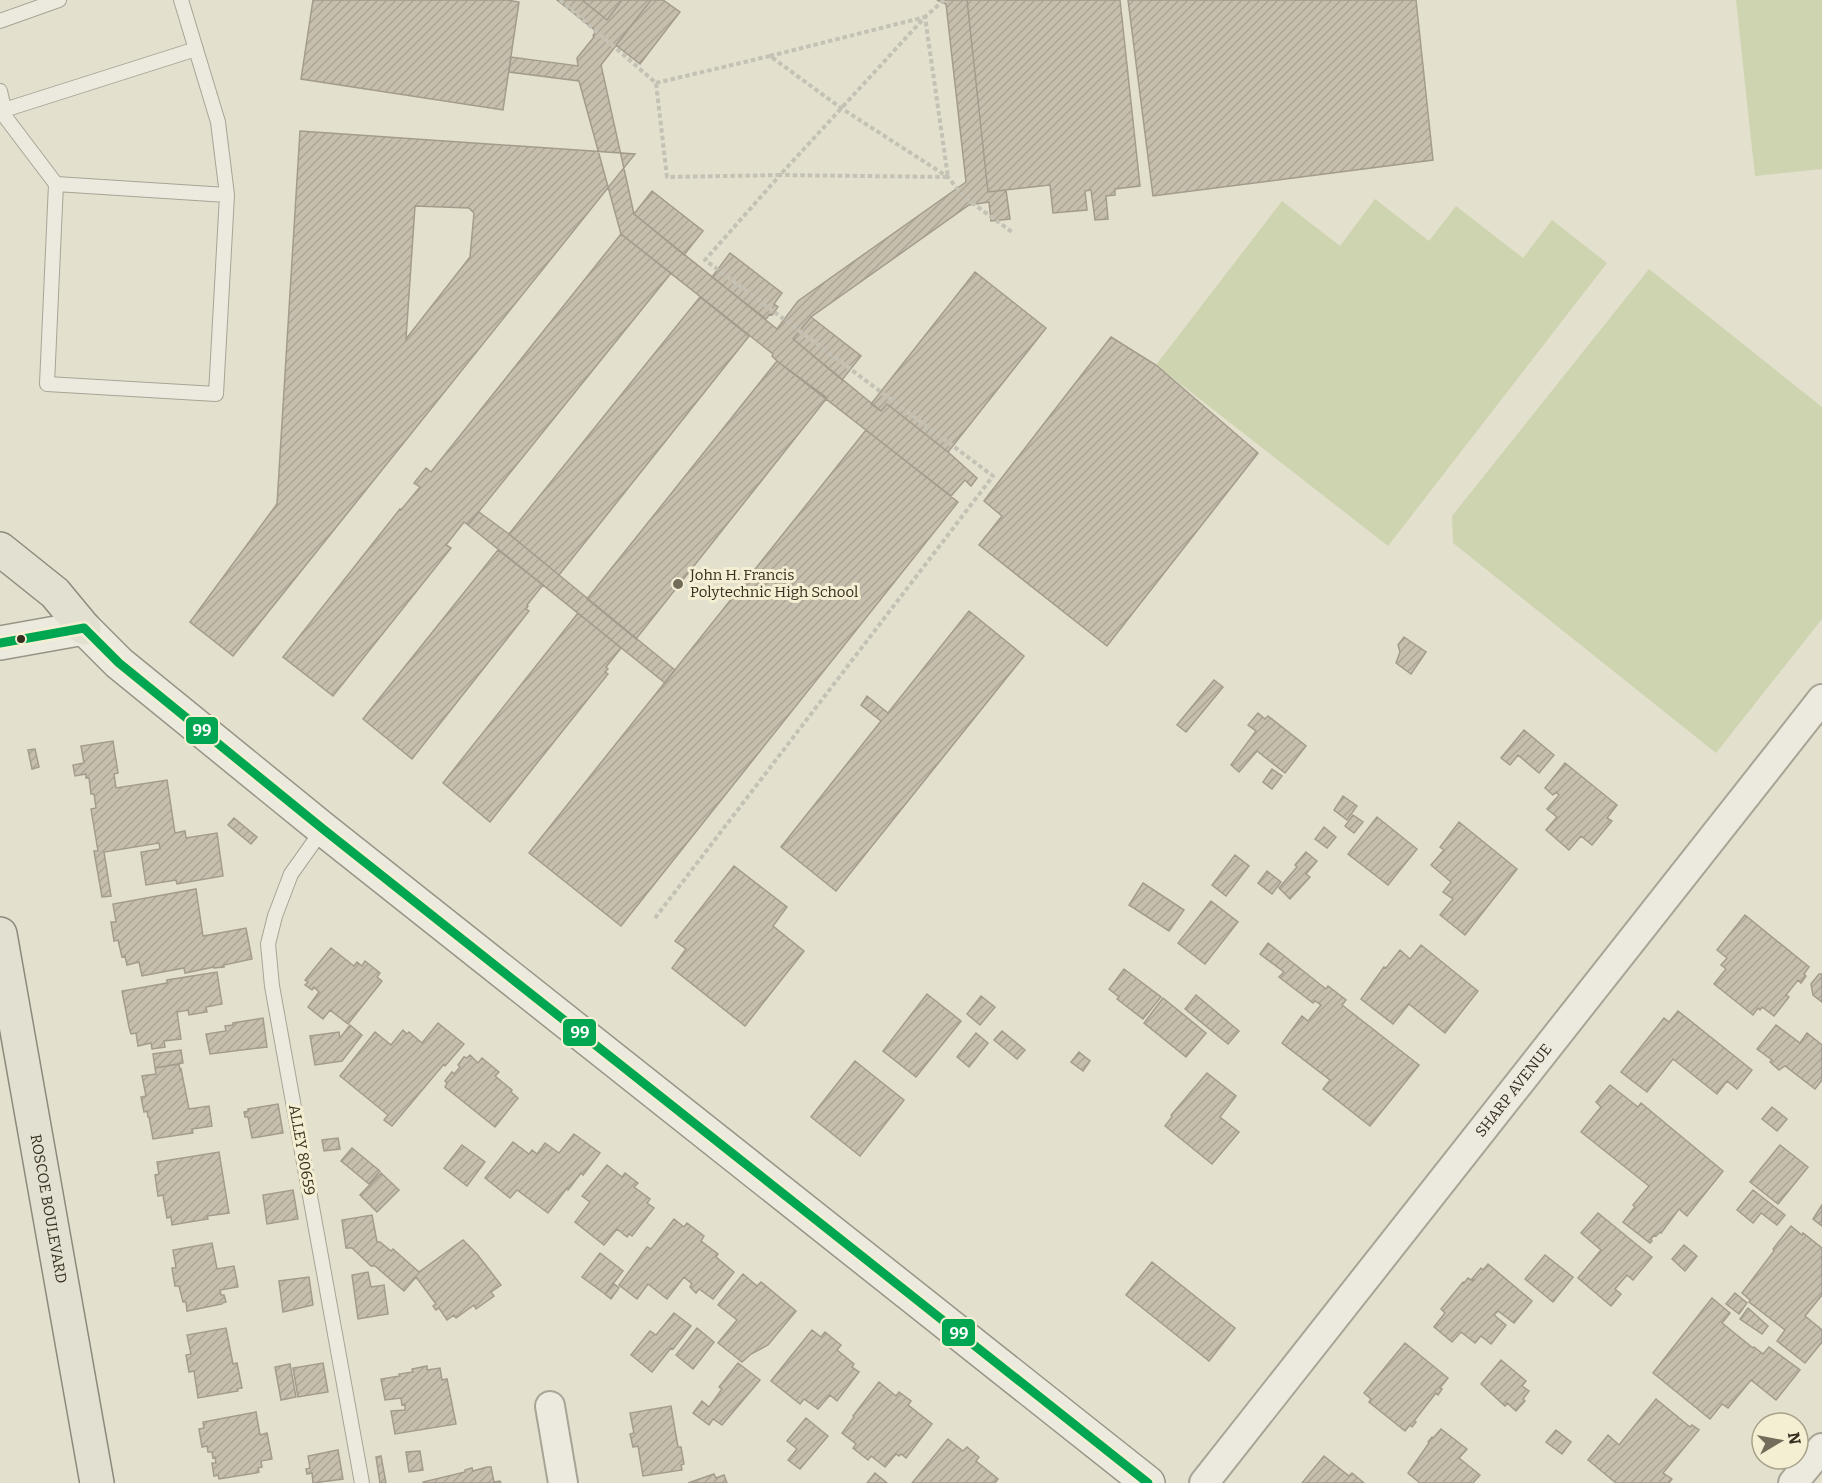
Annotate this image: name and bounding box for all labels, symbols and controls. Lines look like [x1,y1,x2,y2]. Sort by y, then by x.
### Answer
place label: John H. Francis Polytechnic High School [689,566,858,601]
marker: John H. Francis Polytechnic High School [671,577,685,591]
unlabelled marker [15,633,27,645]
line badge: 99 [185,716,219,745]
text: 99 [193,721,211,740]
line badge: 99 [562,1018,597,1047]
text: 99 [571,1023,589,1042]
street label: SHARP AVENUE [1471,1040,1556,1140]
street label: ALLEY 80659 [285,1103,319,1197]
street label: ROSCOE BOULEVARD [27,1133,71,1285]
line badge: 99 [941,1318,976,1347]
text: 99 [950,1324,968,1343]
north arrow [1750,1411,1810,1471]
text: N [1784,1431,1805,1446]

